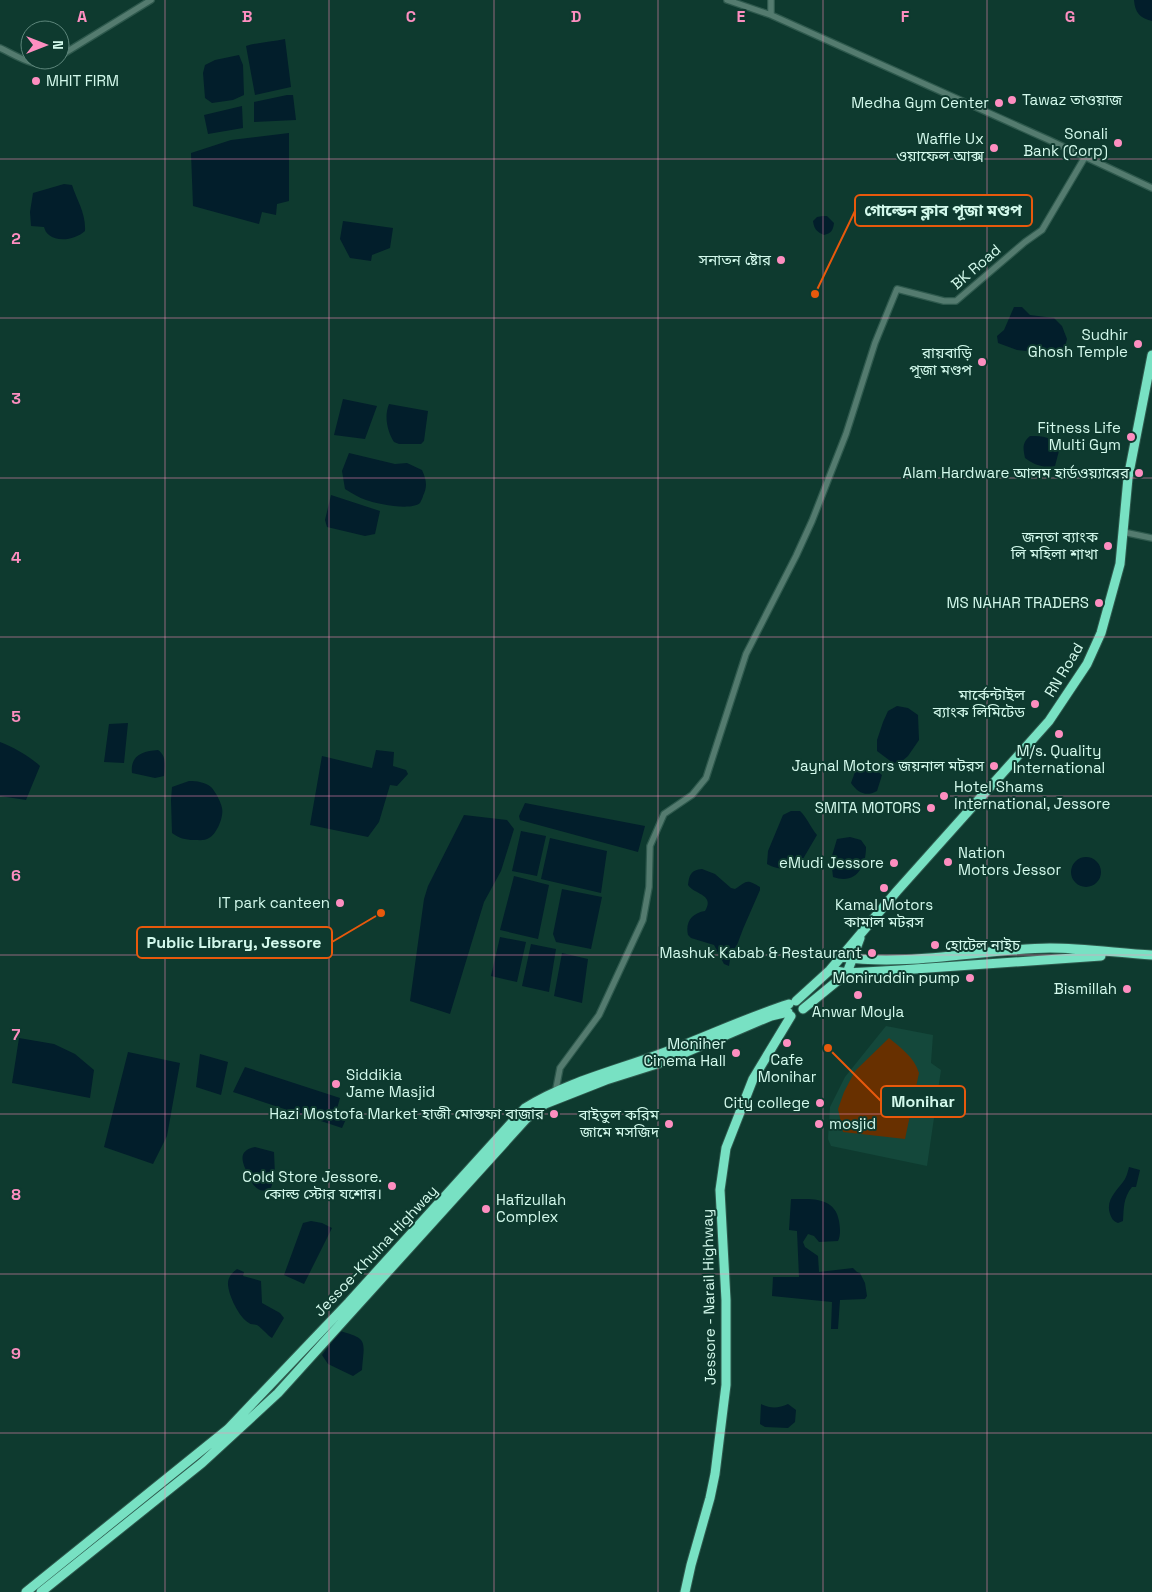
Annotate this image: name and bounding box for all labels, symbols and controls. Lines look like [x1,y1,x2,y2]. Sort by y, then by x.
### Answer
text: A [77,6,87,27]
text: B [242,6,252,27]
text: C [406,6,416,27]
text: D [571,6,581,27]
text: E [737,6,746,27]
text: F [901,6,910,27]
text: G [1065,6,1075,27]
north arrow [20,20,70,70]
text: N [49,40,67,50]
place label: MHIT FIRM [46,71,119,90]
marker: MHIT FIRM [30,75,42,87]
place label: Tawaz তাওয়াজ [1022,90,1123,109]
place label: Medha Gym Center [851,93,989,112]
marker: Tawaz তাওয়াজ [1006,94,1018,106]
marker: Medha Gym Center [993,97,1005,109]
place label: Sonali Bank (Corp) [1023,124,1108,161]
place label: Waffle Ux ওয়াফেল আক্স [896,129,985,165]
marker: Sonali Bank (Corp) [1112,137,1124,149]
marker: Waffle Ux ওয়াফেল আক্স [988,142,1000,154]
callout: গোল্ডেন ক্লাব পূজা মণ্ডপ [855,195,1032,226]
text: গোল্ডেন ক্লাব পূজা মণ্ডপ [864,200,1022,221]
text: 2 [11,228,21,249]
street label: BK Road [947,240,1004,293]
place label: সনাতন ষ্টোর [698,250,772,269]
marker: সনাতন ষ্টোর [775,254,787,266]
place label: Sudhir Ghosh Temple [1028,325,1128,361]
marker: Sudhir Ghosh Temple [1132,338,1144,350]
place label: রায়বাড়ি পূজা মণ্ডপ [909,343,972,379]
marker: রায়বাড়ি পূজা মণ্ডপ [976,356,988,368]
text: 3 [11,388,21,409]
place label: Fitness Life Multi Gym [1038,418,1121,454]
marker: Fitness Life Multi Gym [1125,431,1137,443]
place label: Alam Hardware আলম হার্ডওয়্যারের [902,463,1130,482]
marker: Alam Hardware আলম হার্ডওয়্যারের [1133,467,1145,479]
place label: জনতা ব্যাংক লি মহিলা শাখা [1010,527,1099,563]
marker: জনতা ব্যাংক লি মহিলা শাখা [1102,540,1114,552]
text: 4 [11,547,21,568]
place label: MS NAHAR TRADERS [947,593,1089,612]
marker: MS NAHAR TRADERS [1093,597,1105,609]
street label: RN Road [1040,639,1087,700]
place label: মার্কেন্টাইল ব্যাংক লিমিটেড [932,685,1026,721]
marker: মার্কেন্টাইল ব্যাংক লিমিটেড [1029,698,1041,710]
text: 5 [11,706,21,727]
marker: M/s. Quality International [1053,728,1065,740]
place label: M/s. Quality International [1013,741,1105,777]
place label: Jaynal Motors জয়নাল মটরস [792,756,985,775]
marker: Jaynal Motors জয়নাল মটরস [988,760,1000,772]
place label: Hotel Shams International, Jessore [954,777,1110,813]
marker: Hotel Shams International, Jessore [938,790,950,802]
place label: SMITA MOTORS [815,798,921,817]
marker: SMITA MOTORS [925,802,937,814]
place label: Nation Motors Jessor [958,843,1062,879]
place label: eMudi Jessore [779,853,884,872]
marker: Nation Motors Jessor [942,856,954,868]
marker: eMudi Jessore [888,857,900,869]
text: 6 [11,865,21,886]
marker: Kamal Motors কামাল মটরস [878,882,890,894]
place label: IT park canteen [218,893,330,912]
place label: Kamal Motors কামাল মটরস [835,895,933,931]
marker: IT park canteen [334,897,346,909]
callout: Public Library, Jessore [137,927,332,958]
text: Public Library, Jessore [147,932,321,953]
place label: হোটেল নাইচ [945,935,1021,954]
marker: হোটেল নাইচ [929,939,941,951]
place label: Mashuk Kabab & Restaurant [659,943,862,962]
marker: Mashuk Kabab & Restaurant [866,947,878,959]
place label: Moniruddin pump [833,968,960,987]
marker: Moniruddin pump [964,972,976,984]
place label: Bismillah [1054,979,1117,998]
marker: Bismillah [1121,983,1133,995]
marker: Anwar Moyla [852,989,864,1001]
place label: Anwar Moyla [812,1002,905,1021]
text: 7 [12,1024,21,1045]
place label: Moniher Cinema Hall [643,1034,726,1070]
marker: Cafe Monihar [781,1037,793,1049]
marker: Moniher Cinema Hall [730,1047,742,1059]
place label: Cafe Monihar [758,1050,817,1086]
place label: Siddikia Jame Masjid [346,1065,435,1101]
marker: Siddikia Jame Masjid [330,1078,342,1090]
callout: Monihar [881,1086,965,1117]
text: Monihar [891,1091,955,1112]
place label: City college [724,1093,810,1112]
marker: City college [814,1097,826,1109]
place label: Hazi Mostofa Market হাজী মোস্তফা বাজার [269,1104,545,1123]
place label: বাইতুল করিম জামে মসজিদ [577,1105,660,1141]
marker: Hazi Mostofa Market হাজী মোস্তফা বাজার [548,1108,560,1120]
place label: mosjid [829,1114,876,1133]
marker: বাইতুল করিম জামে মসজিদ [663,1118,675,1130]
marker: mosjid [813,1118,825,1130]
place label: Cold Store Jessore. কোল্ড স্টোর যশোর। [242,1167,382,1203]
marker: Cold Store Jessore. কোল্ড স্টোর যশোর। [386,1180,398,1192]
street label: Jessoe-Khulna Highway [310,1181,441,1320]
text: 8 [11,1184,21,1205]
place label: Hafizullah Complex [496,1190,566,1226]
marker: Hafizullah Complex [480,1203,492,1215]
street label: Jessore - Narail Highway [697,1209,720,1385]
text: 9 [11,1343,21,1364]

